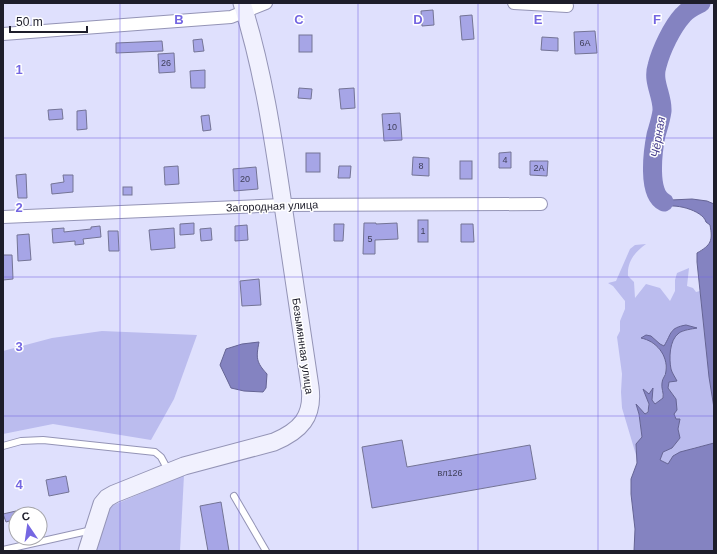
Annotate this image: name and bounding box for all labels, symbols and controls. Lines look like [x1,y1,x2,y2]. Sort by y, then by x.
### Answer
scale bar [10,8,87,34]
text: B [174,12,184,27]
text: C [294,12,304,27]
text: D [413,12,423,27]
text: E [534,12,543,27]
text: F [653,12,661,27]
text: 50 m [16,15,43,29]
house number: 6А [579,38,591,48]
house number: 26 [161,58,171,68]
text: 1 [15,62,23,77]
water label: Чёрная [648,115,668,158]
house number: 10 [387,122,397,132]
house number: 4 [502,155,508,165]
house number: 8 [418,161,424,171]
house number: 2А [533,163,545,173]
house number: 20 [240,174,250,184]
street label: Загородная улица [226,198,319,214]
text: 2 [15,200,23,215]
house number: 1 [420,226,426,236]
house number: 5 [367,234,373,244]
street label: Безымянная улица [290,297,316,396]
text: 3 [15,339,23,354]
house number: вл126 [438,468,462,478]
text: 4 [15,477,23,492]
north arrow [8,506,48,546]
text: С [21,510,31,523]

